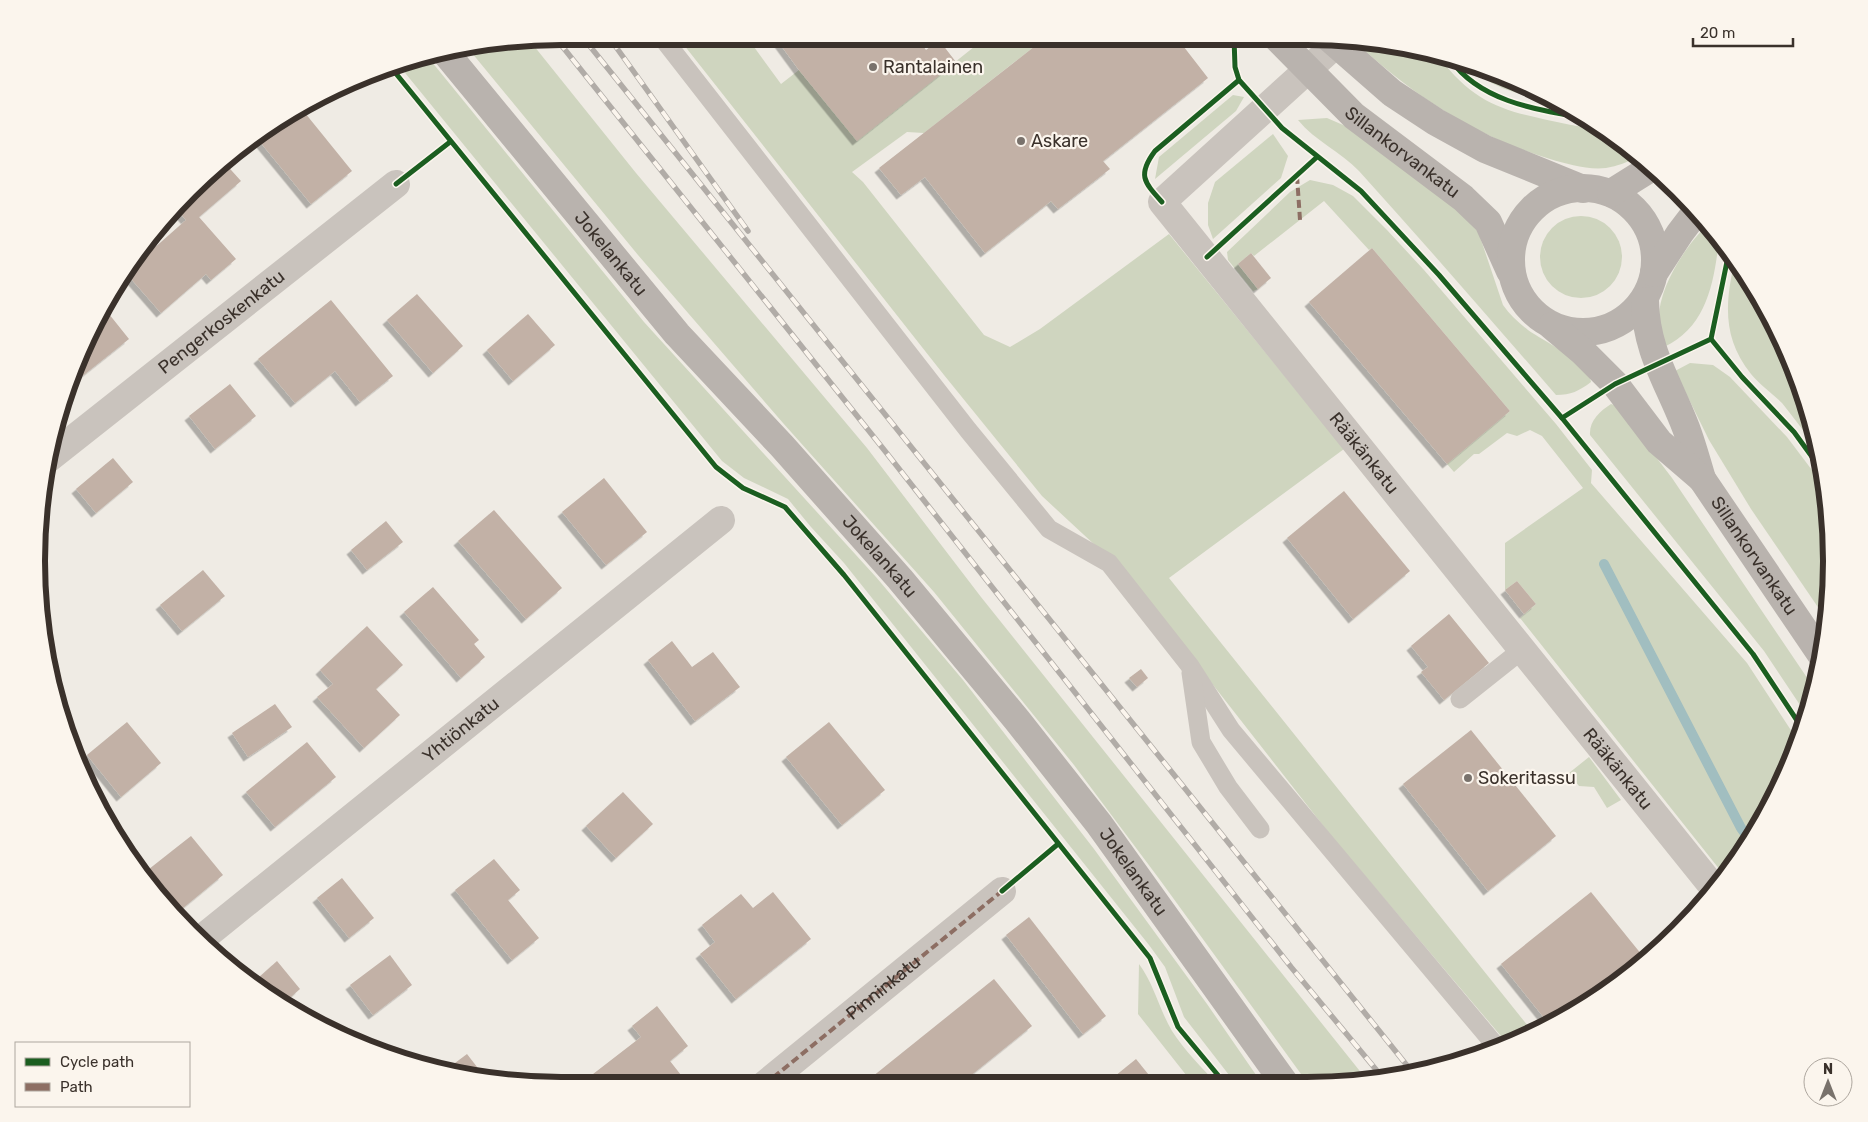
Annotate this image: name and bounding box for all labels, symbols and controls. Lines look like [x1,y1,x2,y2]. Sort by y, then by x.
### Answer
scale bar [1693,15,1793,47]
text: 20 m [1700,24,1735,42]
place label: Rantalainen [883,56,983,78]
marker: Rantalainen [867,61,879,73]
street label: Sillankorvankatu [1340,102,1464,203]
place label: Askare [1031,130,1088,152]
marker: Askare [1015,135,1027,147]
street label: Jokelankatu [570,207,652,300]
street label: Pengerkoskenkatu [154,265,289,379]
street label: Rääkänkatu [1325,408,1403,498]
street label: Sillankorvankatu [1706,492,1802,619]
street label: Jokelankatu [837,510,922,602]
street label: Yhtiönkatu [418,692,504,767]
street label: Rääkänkatu [1578,724,1657,814]
place label: Sokeritassu [1478,767,1576,789]
marker: Sokeritassu [1462,772,1474,784]
street label: Jokelankatu [1094,824,1172,920]
street label: Pinninkatu [842,951,925,1025]
legend [15,1042,190,1107]
text: Cycle path [60,1053,134,1071]
north arrow [1803,1057,1853,1107]
text: N [1823,1061,1833,1078]
text: Path [60,1078,93,1096]

